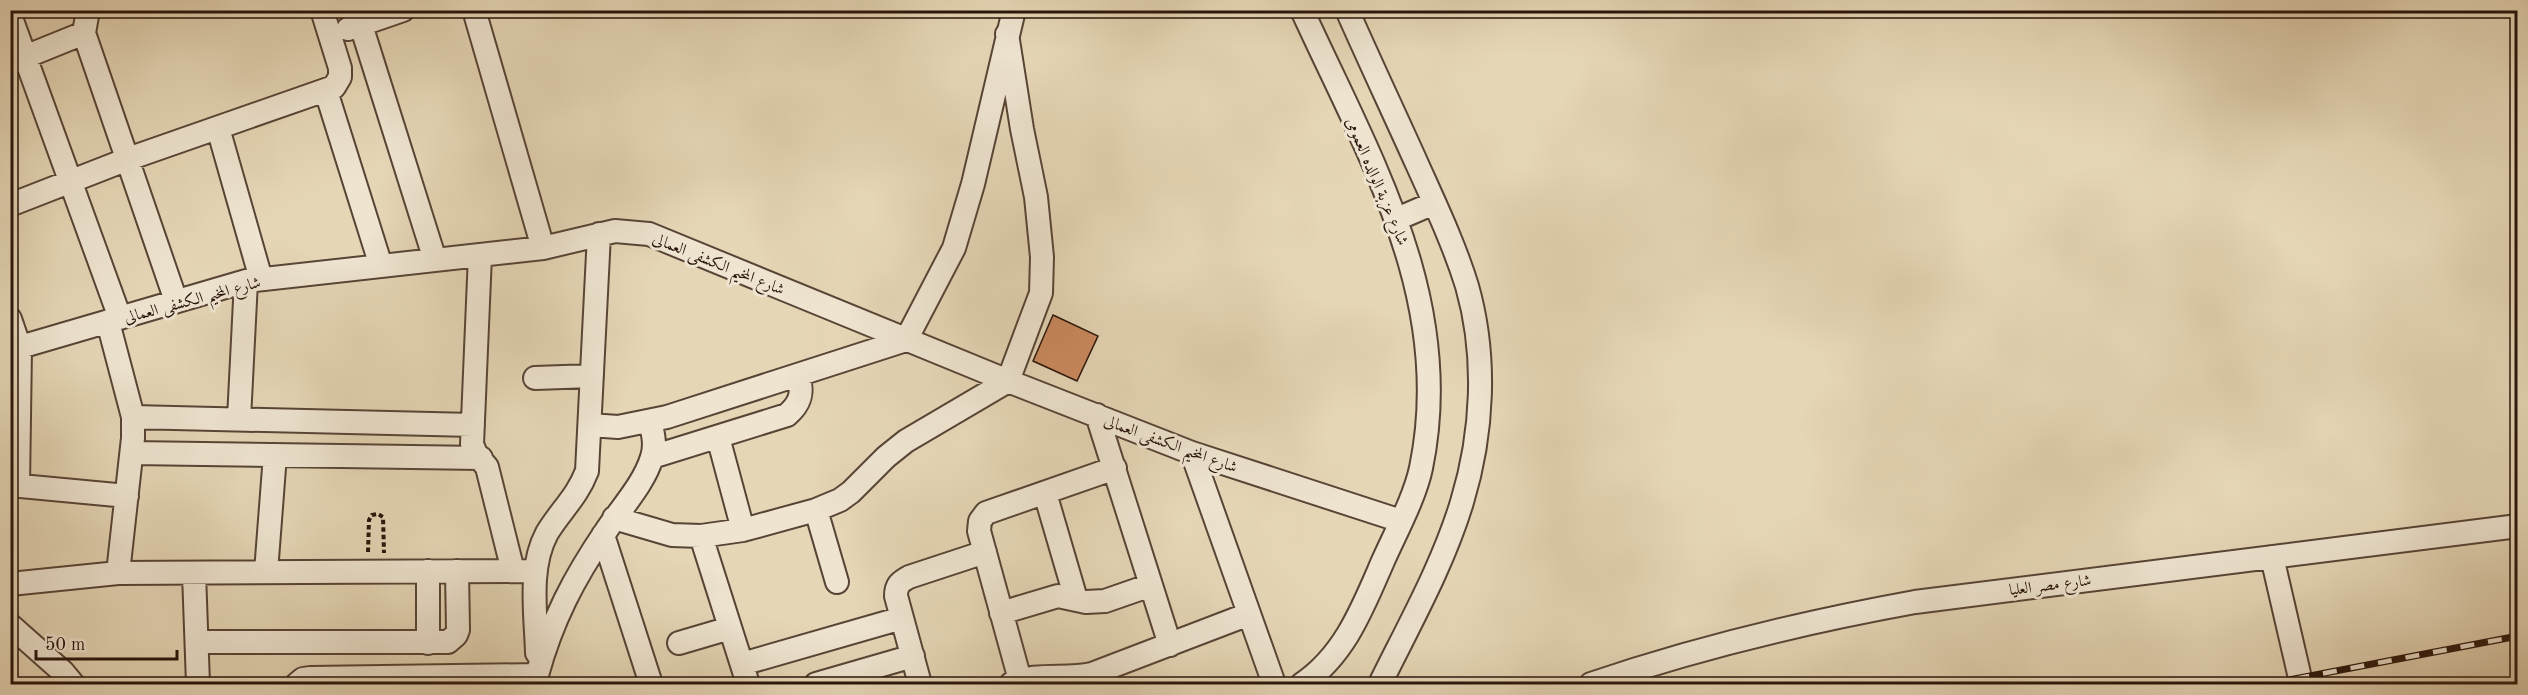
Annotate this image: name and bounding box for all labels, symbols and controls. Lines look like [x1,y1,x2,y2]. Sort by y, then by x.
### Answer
street label: شارع عزبة الوالده العمومى [1338,116,1410,250]
street label: شارع المخيم الكشفى العمالى [647,229,787,305]
street label: شارع المخيم الكشفى العمالى [122,273,264,334]
street label: شارع المخيم الكشفى العمالى [1099,411,1240,483]
street label: شارع مصر العليا [2008,573,2093,603]
scale bar [36,623,177,661]
text: 50 m [45,636,85,654]

